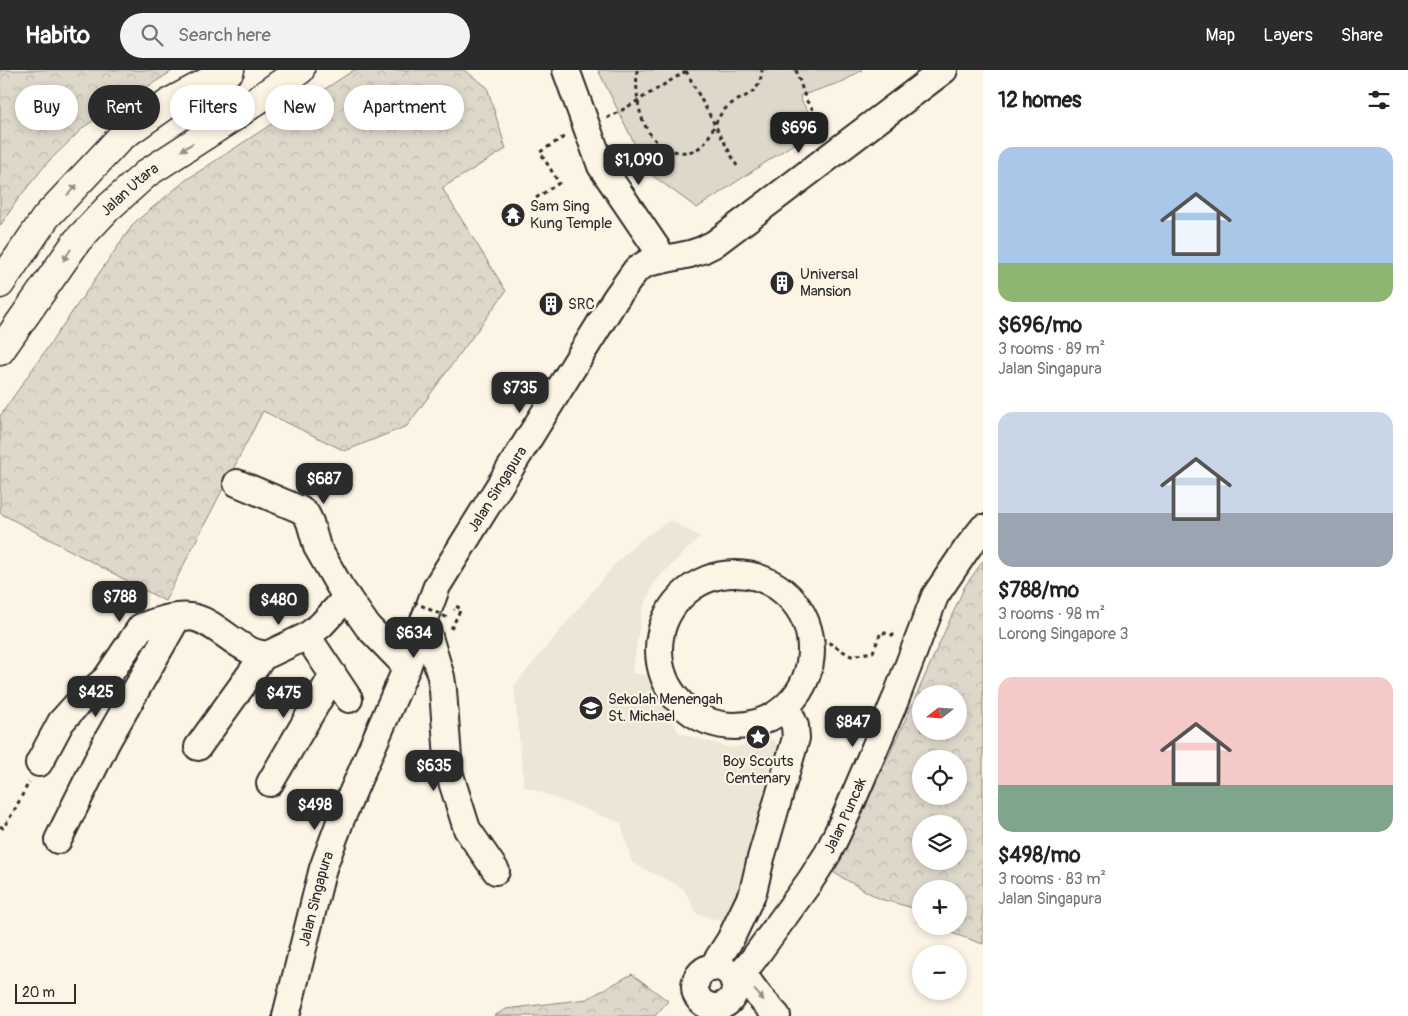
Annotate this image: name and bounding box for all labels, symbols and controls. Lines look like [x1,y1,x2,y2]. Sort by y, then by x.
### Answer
search box [120,13,470,58]
text: Habito [25,21,90,50]
icon: search [138,21,166,49]
text: Search here [178,23,271,47]
text: Map [1206,24,1235,47]
text: Layers [1263,24,1313,47]
text: Share [1341,24,1383,47]
chip: Buy [15,85,78,130]
chip: Rent [88,85,160,130]
chip: Filters [170,85,255,130]
chip: New [265,85,334,130]
chip: Apartment [344,85,464,130]
icon: filters [1365,86,1393,114]
text: 12 homes [998,87,1081,114]
pin: $696 [769,112,829,154]
text: $696 [781,118,817,138]
one-way arrow [181,142,194,152]
pin: $1,090 [598,144,680,186]
text: $1,090 [614,150,664,170]
street label: Jalan Utara [96,159,162,220]
icon: home [1151,179,1241,269]
one-way arrow [66,184,78,196]
place label: Sam Sing Kung Temple [530,197,613,233]
temple icon: Sam Sing Kung Temple [500,202,526,228]
one-way arrow [63,248,72,261]
place label: Universal Mansion [800,265,858,301]
building icon: Universal Mansion [769,270,795,296]
building icon: SRC [538,291,564,317]
place label: SRC [568,295,595,314]
text: $696/mo [998,312,1082,339]
text: 3 rooms · 89 m² [998,339,1105,359]
text: Jalan Singapura [998,359,1102,379]
pin: $735 [490,372,550,414]
text: $735 [503,378,537,398]
street label: Jalan Singapura [464,443,531,536]
icon: home [1151,444,1241,534]
pin: $687 [294,462,354,505]
text: $687 [307,469,341,489]
text: $788/mo [998,577,1079,604]
pin: $788 [90,580,150,623]
pin: $480 [249,584,309,626]
text: $788 [103,587,137,607]
text: $480 [261,590,297,610]
text: 3 rooms · 98 m² [998,604,1105,624]
pin: $634 [384,616,444,659]
text: $634 [396,623,432,643]
text: Lorong Singapore 3 [998,624,1128,644]
pin: $425 [66,676,126,718]
pin: $475 [254,676,314,719]
text: $425 [78,682,114,702]
text: $475 [266,683,302,703]
north arrow [912,685,968,740]
map controls [912,685,967,1000]
place label: Sekolah Menengah St. Michael [608,690,723,726]
school or university icon: Sekolah Menengah St. Michael [578,695,604,721]
pin: $847 [823,706,883,748]
icon: home [1151,709,1241,799]
text: $847 [836,712,870,732]
place icon: Boy Scouts Centenary [745,724,771,750]
pin: $635 [404,750,464,792]
button: locate [912,750,967,805]
place label: Boy Scouts Centenary [723,752,794,788]
text: $635 [416,756,452,776]
street label: Jalan Puncak [820,774,871,857]
pin: $498 [285,788,345,831]
text: $498 [298,795,332,815]
button: layers [912,815,967,870]
text: $498/mo [998,842,1080,869]
street label: Jalan Singapura [295,849,338,948]
text: 3 rooms · 83 m² [998,869,1106,889]
button: + [912,880,967,935]
text: Jalan Singapura [998,889,1102,909]
button: − [912,945,967,1000]
scale bar [15,981,76,1004]
text: 20 m [22,984,55,1001]
one-way arrow [753,989,764,1002]

